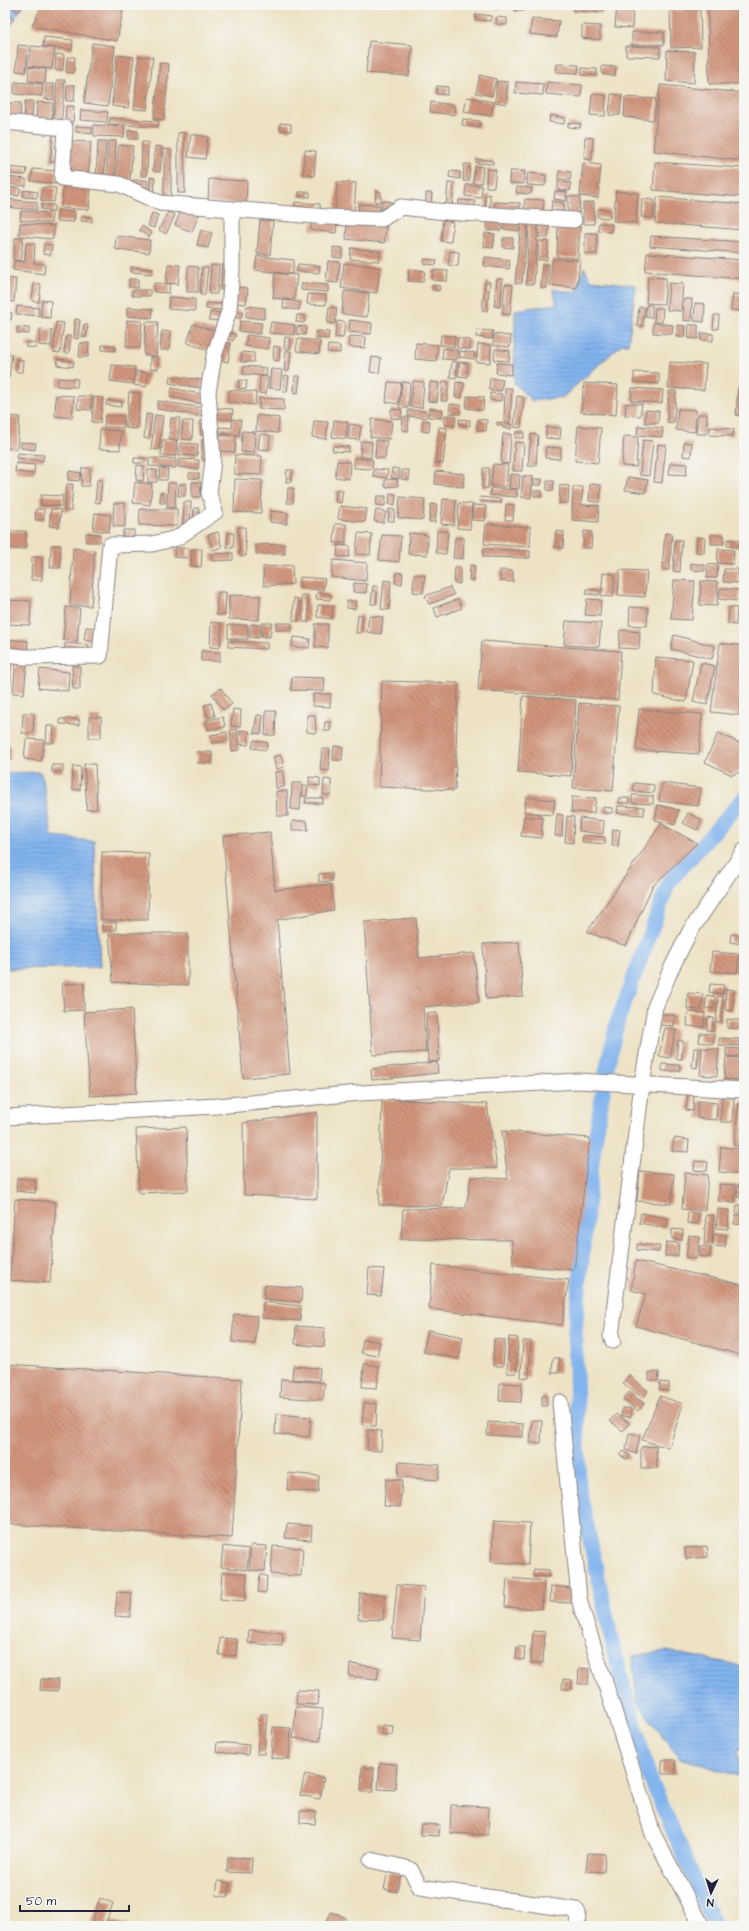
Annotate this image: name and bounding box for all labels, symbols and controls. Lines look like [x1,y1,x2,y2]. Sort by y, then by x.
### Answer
north arrow [691,1873,731,1913]
scale bar [20,1887,129,1913]
text: 50 m [26,1893,57,1910]
text: N [706,1895,714,1910]

